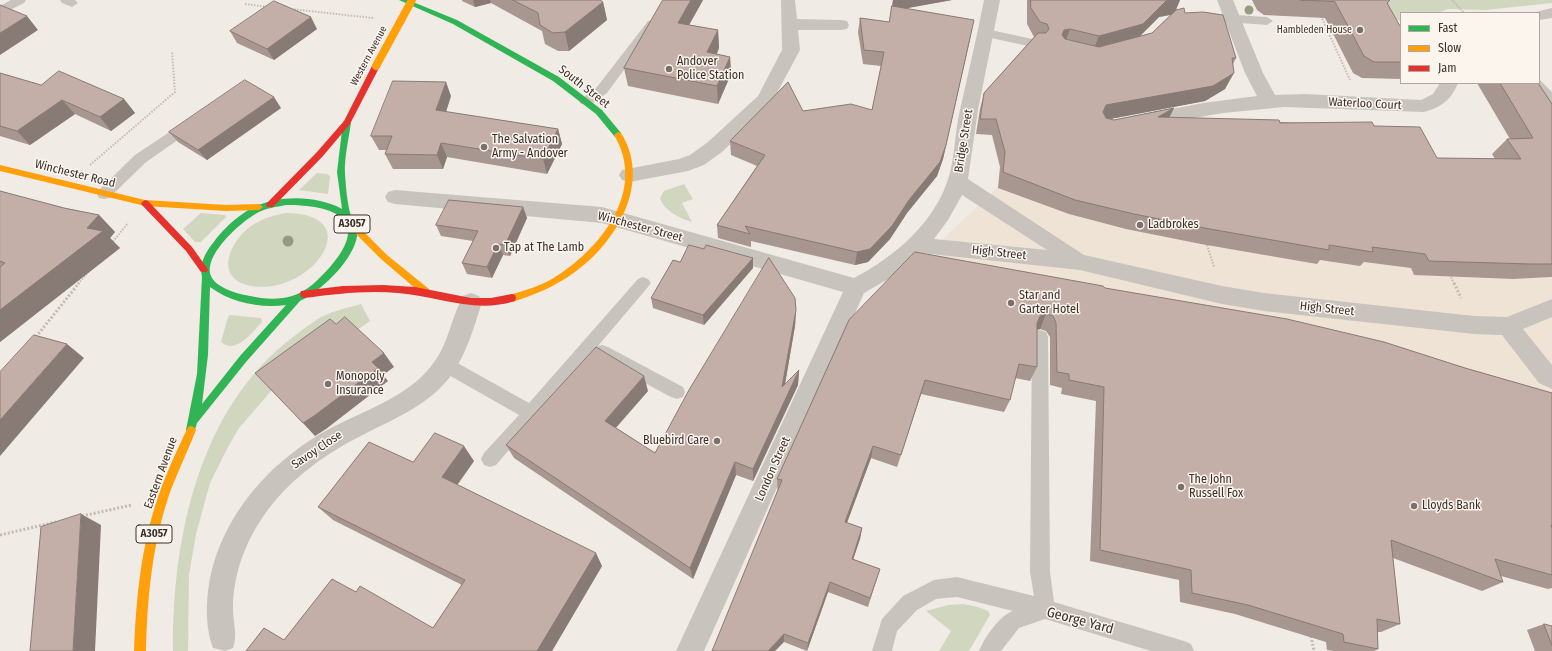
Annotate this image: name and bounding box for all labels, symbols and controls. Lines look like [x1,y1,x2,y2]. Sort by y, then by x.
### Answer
legend [1400,12,1540,84]
text: Fast [1438,21,1457,35]
street label: Western Avenue [348,24,390,88]
place label: Hambleden House [1277,24,1352,36]
marker: Hambleden House [1355,25,1365,35]
text: Slow [1438,41,1461,55]
place label: Andover Police Station [677,55,744,83]
text: Jam [1438,61,1456,75]
street label: South Street [555,63,613,111]
marker: Andover Police Station [664,64,674,74]
street label: Waterloo Court [1328,95,1402,113]
street label: Bridge Street [952,108,976,174]
place label: The Salvation Army - Andover [492,133,568,161]
marker: The Salvation Army - Andover [479,142,489,152]
street label: Winchester Road [33,157,117,191]
street label: Winchester Street [596,209,684,245]
road number: A3057 [334,215,370,233]
place label: Ladbrokes [1148,218,1199,232]
marker: Ladbrokes [1135,220,1145,230]
place label: Tap at The Lamb [504,241,584,255]
marker: Tap at The Lamb [491,243,501,253]
street label: High Street [971,243,1027,263]
place label: Star and Garter Hotel [1019,289,1079,317]
marker: Star and Garter Hotel [1006,298,1016,308]
street label: High Street [1299,299,1355,319]
place label: Monopoly Insurance [336,370,385,398]
marker: Monopoly Insurance [323,379,333,389]
street label: Savoy Close [289,428,345,472]
place label: Bluebird Care [643,434,709,448]
street label: Eastern Avenue [141,435,181,511]
street label: London Street [752,435,794,503]
marker: Bluebird Care [712,436,722,446]
place label: The John Russell Fox [1189,473,1243,501]
marker: The John Russell Fox [1176,482,1186,492]
place label: Lloyds Bank [1422,499,1481,513]
marker: Lloyds Bank [1409,501,1419,511]
road number: A3057 [136,525,172,543]
street label: George Yard [1045,604,1115,638]

